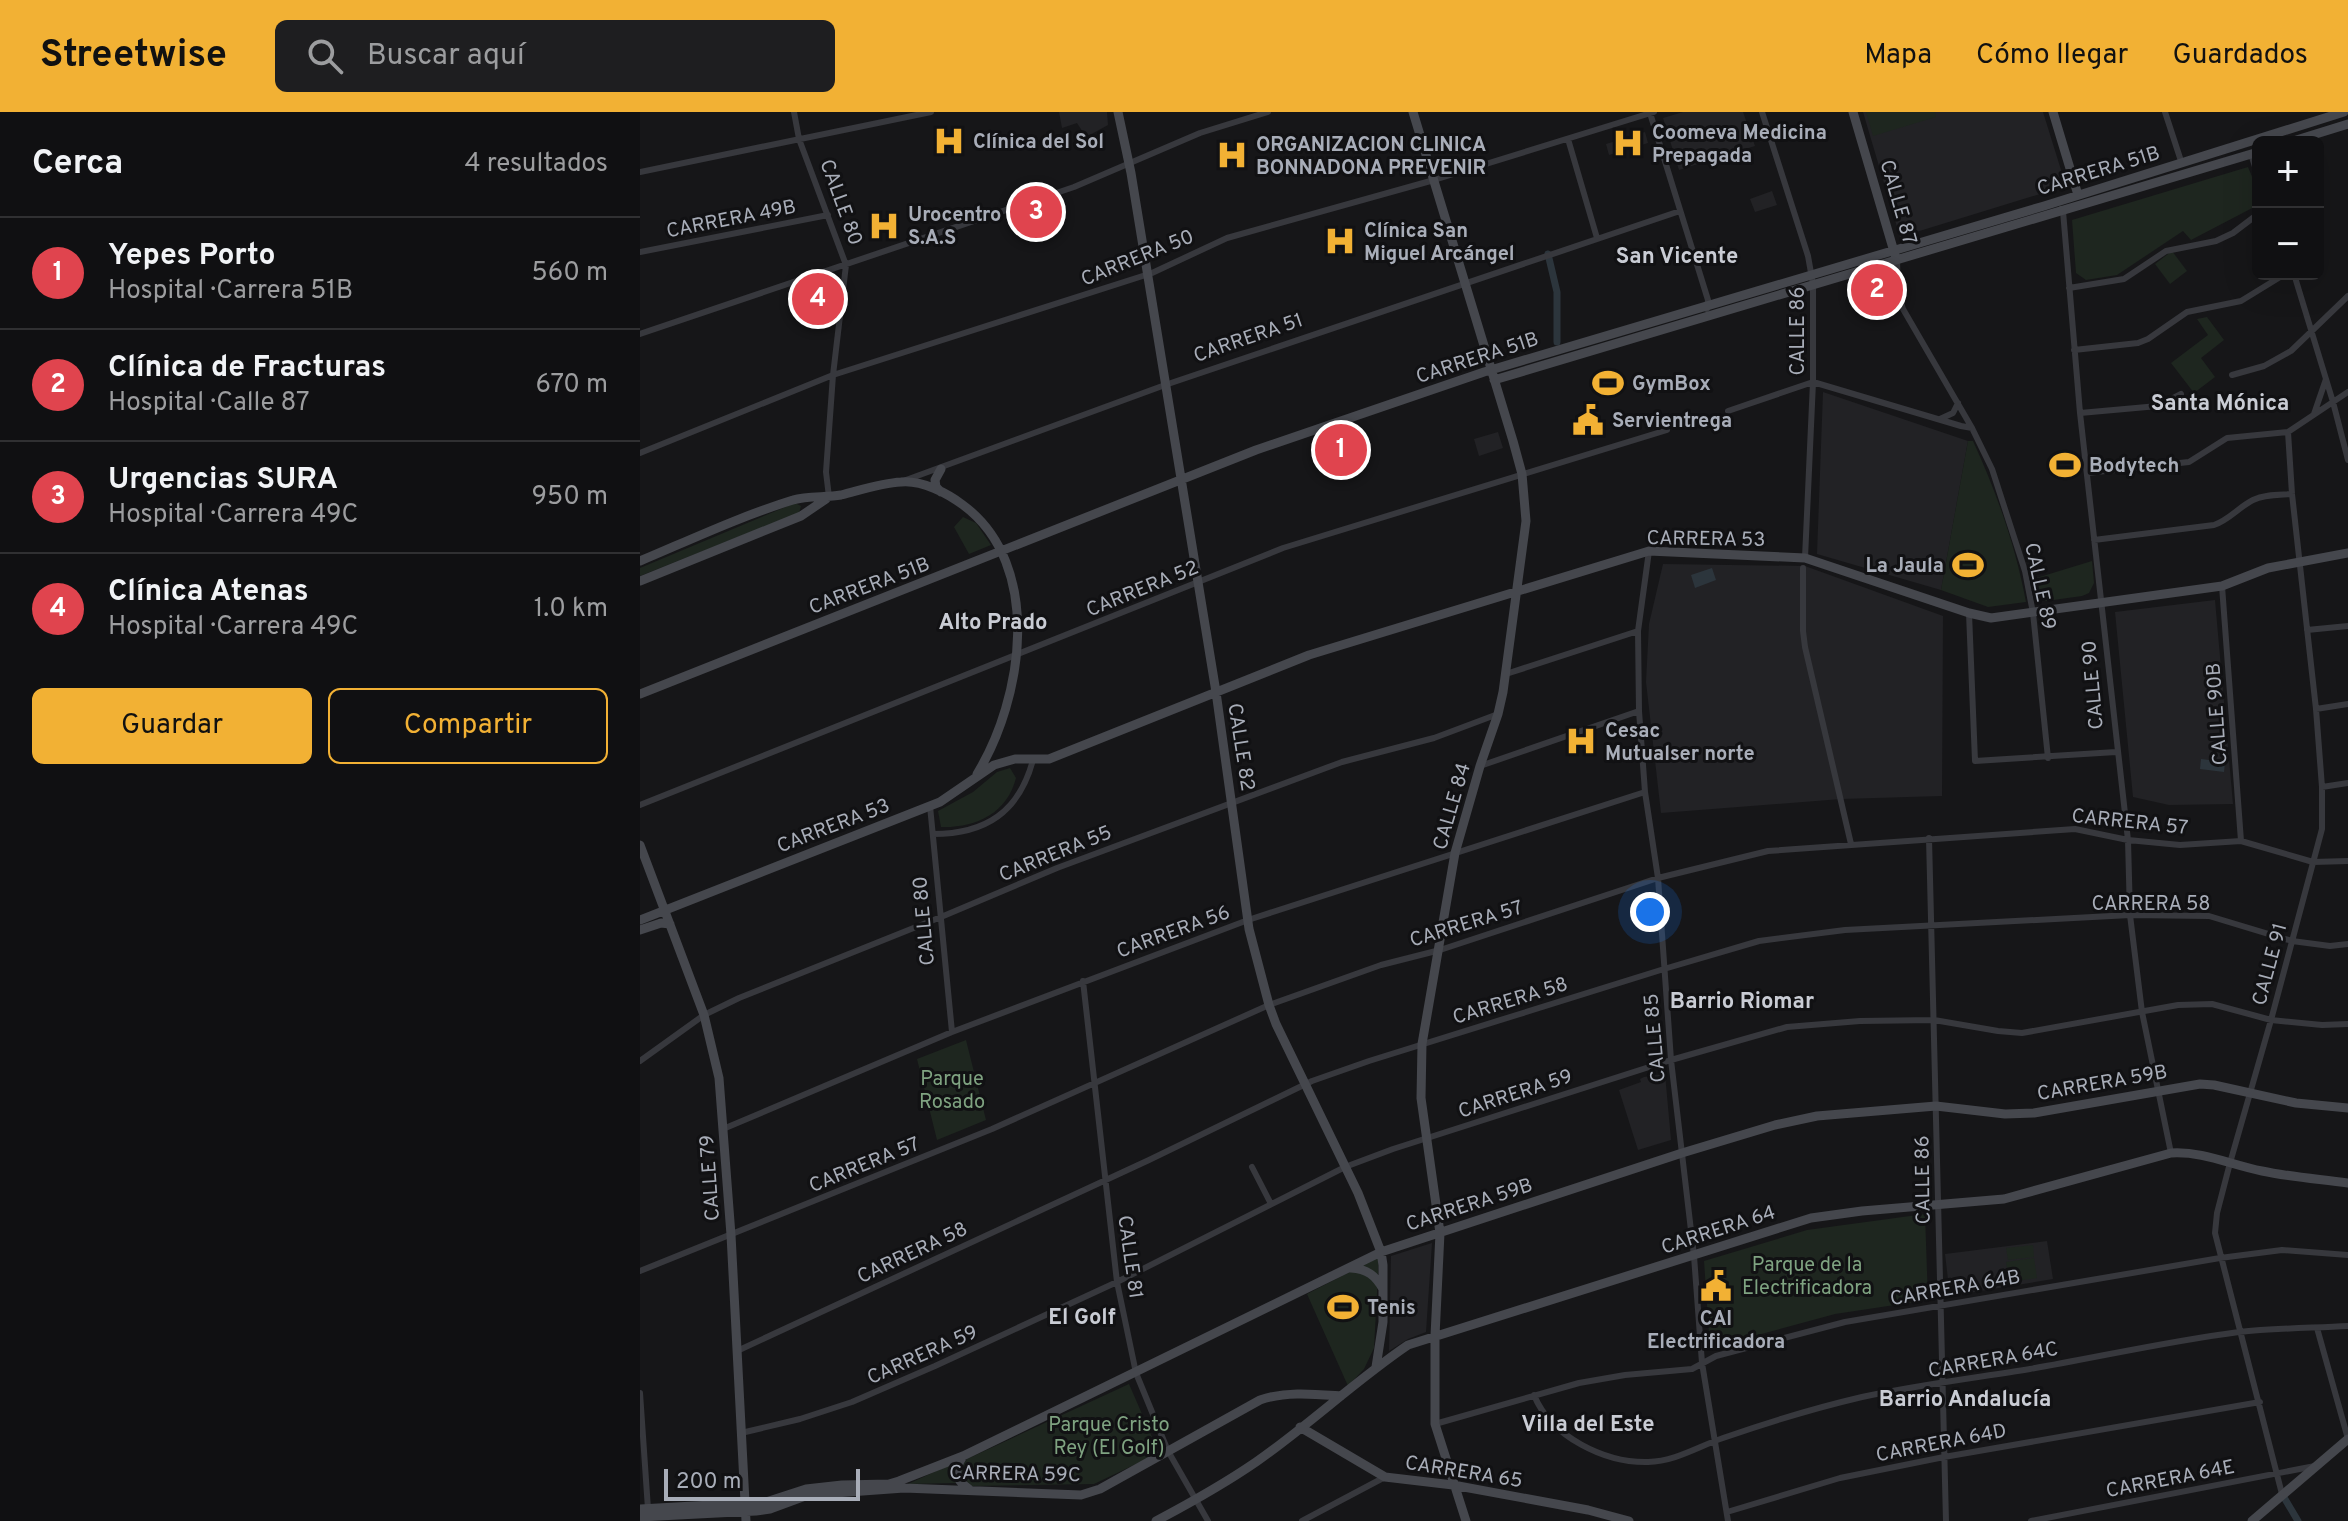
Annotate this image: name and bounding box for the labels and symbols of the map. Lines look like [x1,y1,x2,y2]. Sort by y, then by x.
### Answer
place label: Coomeva Medicina Prepagada [1652,121,1827,170]
hospital icon: Clínica del Sol [932,124,966,158]
hospital icon: Coomeva Medicina Prepagada [1611,126,1645,160]
place label: Clínica del Sol [973,130,1104,156]
place label: ORGANIZACION CLINICA BONNADONA PREVENIR [1256,133,1486,182]
hospital icon: ORGANIZACION CLINICA BONNADONA PREVENIR [1215,138,1249,172]
street label: CARRERA 51B [2034,141,2163,203]
street label: CALLE 80 [813,156,868,249]
street label: CALLE 87 [1873,157,1922,248]
pin: 3 [1010,182,1062,242]
street label: CARRERA 49B [664,195,798,245]
place label: Urocentro S.A.S [908,203,1001,252]
hospital icon: Urocentro S.A.S [867,209,901,243]
place label: Clínica San Miguel Arcángel [1364,219,1515,268]
street label: CARRERA 50 [1077,224,1198,293]
hospital icon: Clínica San Miguel Arcángel [1323,224,1357,258]
district label: San Vicente [1616,244,1738,271]
pin: 2 [1851,260,1903,320]
pin: 4 [792,269,844,329]
street label: CALLE 86 [1786,287,1812,375]
street label: CARRERA 51 [1190,308,1307,370]
street label: CARRERA 51B [1413,327,1542,391]
sports icon: GymBox [1591,366,1625,400]
place label: GymBox [1632,372,1711,398]
district label: Santa Mónica [2151,391,2289,418]
public building icon: Servientrega [1571,403,1605,437]
place label: Servientrega [1612,409,1732,435]
pin: 1 [1315,420,1367,480]
sports icon: Bodytech [2048,448,2082,482]
place label: Bodytech [2089,454,2179,480]
street label: CARRERA 53 [1646,526,1766,554]
street label: CALLE 89 [2017,540,2061,632]
sports icon: La Jaula [1951,548,1985,582]
street label: CARRERA 51B [806,552,934,622]
place label: La Jaula [1865,554,1944,580]
street label: CARRERA 52 [1083,556,1203,624]
district label: Alto Prado [938,610,1048,637]
street label: CALLE 90 [2077,639,2111,730]
street label: CALLE 90B [2201,662,2235,766]
street label: CALLE 82 [1220,701,1260,793]
place label: Cesac Mutualser norte [1605,719,1755,768]
hospital icon: Cesac Mutualser norte [1564,724,1598,758]
street label: CALLE 84 [1428,760,1478,853]
street label: CARRERA 53 [774,793,894,860]
street label: CARRERA 57 [2070,804,2189,842]
street label: CARRERA 55 [996,820,1116,889]
street label: CALLE 80 [908,875,942,967]
your location [1630,892,1670,932]
street label: CARRERA 58 [2091,892,2211,918]
street label: CARRERA 57 [1407,895,1526,954]
street label: CARRERA 56 [1113,900,1234,965]
street label: CALLE 91 [2247,921,2294,1009]
street label: CARRERA 58 [1450,972,1571,1032]
district label: Barrio Riomar [1670,989,1814,1016]
street label: CALLE 85 [1639,992,1673,1083]
street label: CARRERA 59B [2035,1060,2169,1108]
street label: CARRERA 59 [1455,1064,1576,1126]
park label: Parque Rosado [919,1067,985,1116]
street label: CARRERA 57 [806,1132,924,1200]
street label: CALLE 79 [695,1134,727,1222]
street label: CALLE 86 [1910,1135,1938,1225]
street label: CARRERA 59B [1403,1173,1536,1239]
street label: CARRERA 64 [1658,1200,1779,1262]
street label: CALLE 81 [1110,1214,1148,1301]
street label: CARRERA 58 [853,1217,972,1291]
park label: Parque de la Electrificadora [1742,1253,1872,1302]
street label: CARRERA 64B [1888,1265,2023,1313]
public building icon: CAI Electrificadora [1699,1269,1733,1303]
sports icon: Tenis [1326,1290,1360,1324]
place label: Tenis [1367,1296,1416,1322]
district label: El Golf [1048,1305,1116,1332]
place label: CAI Electrificadora [1647,1307,1785,1356]
street label: CARRERA 59 [863,1320,982,1392]
street label: CARRERA 64C [1926,1337,2060,1385]
district label: Barrio Andalucía [1879,1387,2051,1414]
district label: Villa del Este [1521,1412,1655,1439]
park label: Parque Cristo Rey (El Golf) [1048,1413,1170,1462]
street label: CARRERA 64D [1874,1419,2009,1469]
street label: CARRERA 65 [1403,1451,1524,1495]
street label: CARRERA 64E [2104,1455,2237,1505]
street label: CARRERA 59C [949,1461,1081,1489]
scale bar [664,1465,860,1501]

